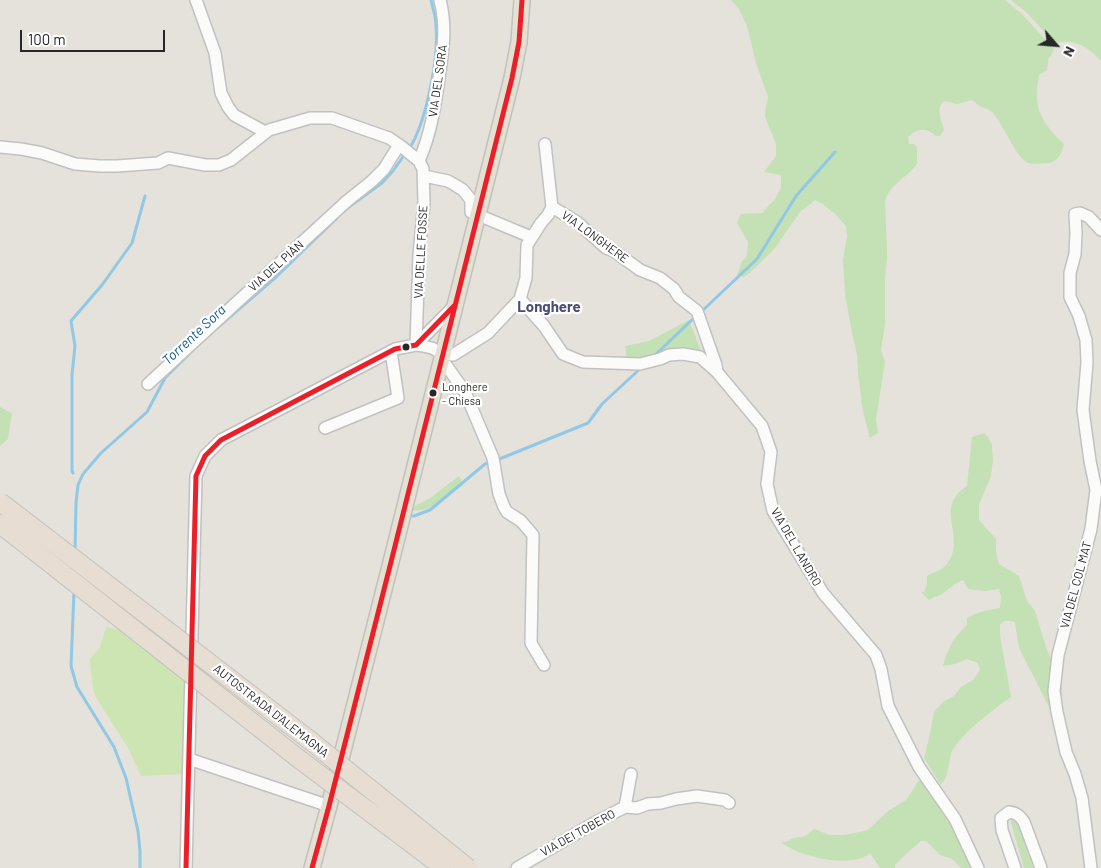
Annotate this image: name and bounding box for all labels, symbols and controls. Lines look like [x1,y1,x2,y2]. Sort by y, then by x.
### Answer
scale bar [22,20,168,52]
north arrow [1031,20,1081,70]
text: 100 m [28,30,66,48]
street label: VIA DEL SORA [426,44,450,118]
text: N [1060,44,1079,60]
street label: VIA DELLE FOSSE [411,205,431,299]
street label: VIA LONGHERE [559,208,631,266]
street label: VIA DEL PIÀN [245,237,307,295]
district label: Longhere [517,298,581,316]
water label: Torrente Sora [159,301,229,369]
unlabelled marker [401,342,411,352]
place label: Longhere - Chiesa [442,380,488,406]
marker: Longhere - Chiesa [428,388,438,398]
street label: VIA DEL LANDRO [768,505,824,589]
street label: VIA DEL COL MAT [1057,540,1095,630]
street label: AUTOSTRADA D'ALEMAGNA [211,662,331,760]
street label: VIA DEI TOBERO [538,806,618,860]

